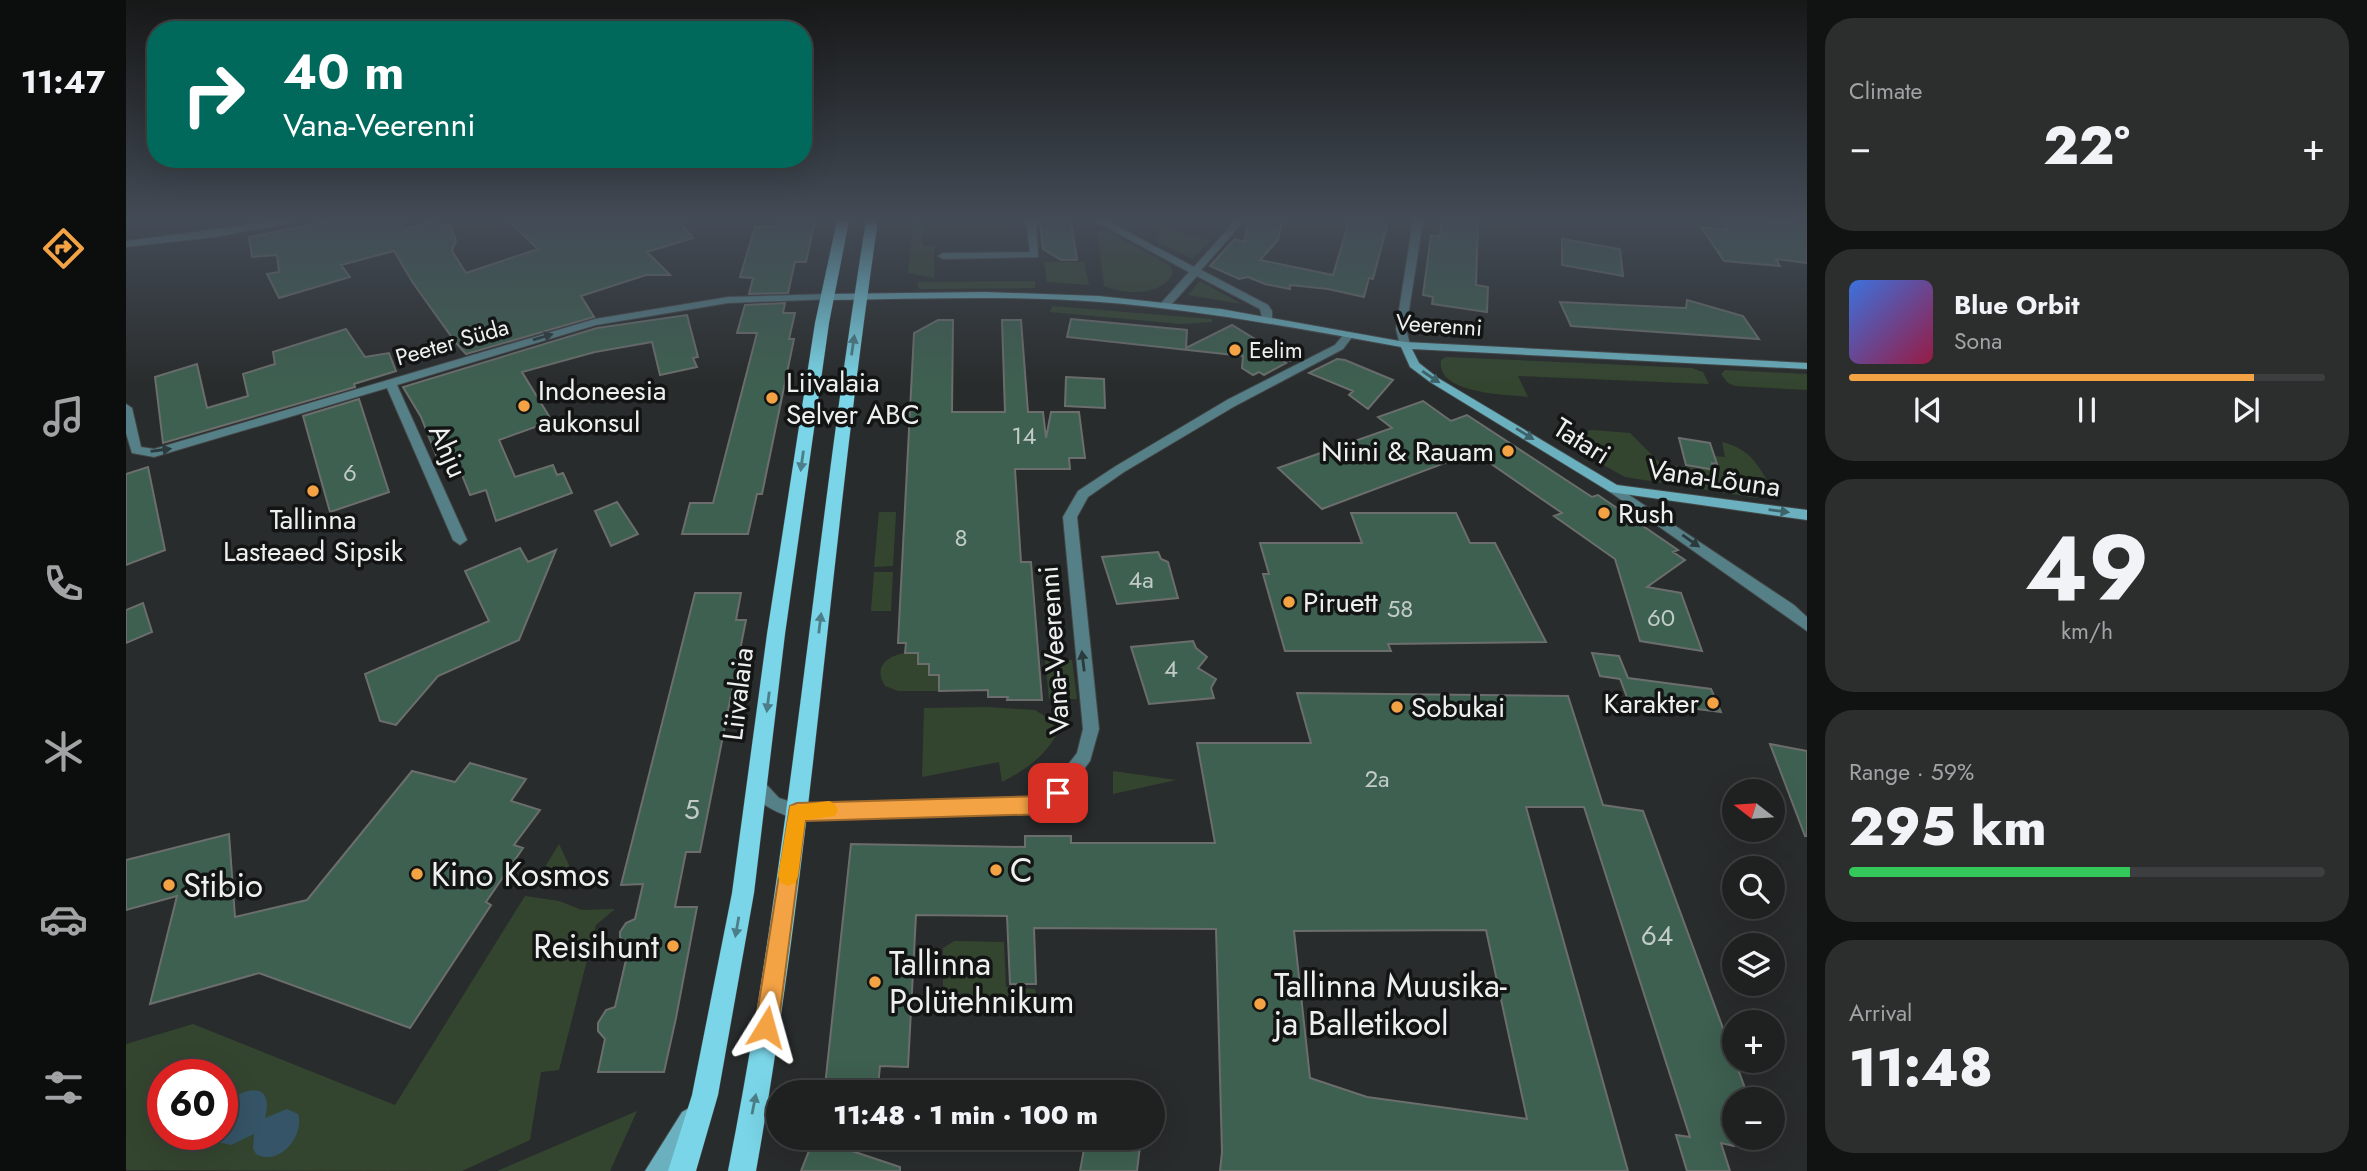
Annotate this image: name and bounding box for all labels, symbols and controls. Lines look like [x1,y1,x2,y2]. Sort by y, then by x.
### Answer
text: 40 m [283,37,405,107]
icon: right [168,49,259,140]
text: 11:47 [21,59,105,105]
text: Climate [1849,74,1922,108]
text: Vana-Veerenni [283,102,476,148]
text: 22° [2043,108,2130,184]
text: − [1849,119,1871,174]
text: + [2302,119,2325,174]
icon: directions [39,224,88,273]
text: Blue Orbit [1954,286,2079,324]
street label: Veerenni [1395,305,1483,345]
street label: Peeter Süda [391,310,513,374]
text: Sona [1954,324,2002,358]
one-way arrow [533,331,554,341]
place label: Eelim [1249,333,1303,367]
one-way arrow [848,334,859,356]
marker: Eelim [1227,342,1243,358]
place label: Liivalaia Selver ABC [786,362,920,435]
place label: Indoneesia aukonsul [538,370,666,443]
one-way arrow [1421,370,1440,383]
marker: Liivalaia Selver ABC [764,390,780,406]
icon: previous [1909,391,1947,429]
icon: pause [2068,391,2106,429]
icon: next [2227,391,2265,429]
icon: music [39,392,88,441]
marker: Indoneesia aukonsul [516,398,532,414]
street label: Tatari [1545,408,1619,474]
street label: Ahju [418,418,478,484]
house number: 14 [1012,418,1036,453]
one-way arrow [1515,428,1535,441]
place label: Niini & Rauam [1321,431,1494,472]
marker: Niini & Rauam [1500,443,1516,459]
one-way arrow [150,444,172,455]
street label: Vana-Lõuna [1645,448,1783,508]
one-way arrow [796,450,807,472]
house number: 6 [343,455,357,490]
marker: Tallinna Lasteaed Sipsik [305,483,321,499]
place label: Rush [1618,493,1674,534]
place label: Tallinna Lasteaed Sipsik [223,499,404,572]
text: 49 [2025,503,2149,634]
marker: Rush [1596,505,1612,521]
one-way arrow [1768,506,1790,517]
house number: 8 [954,520,968,555]
one-way arrow [1682,534,1700,548]
icon: phone [39,559,88,608]
house number: 4a [1128,562,1154,597]
street label: Vana-Veerenni [1028,564,1080,736]
place label: Piruett [1303,582,1378,623]
house number: 58 [1387,591,1413,626]
marker: Piruett [1281,594,1297,610]
house number: 60 [1647,600,1675,635]
one-way arrow [814,611,825,633]
text: km/h [2061,614,2113,648]
street label: Liivalaia [712,645,764,743]
one-way arrow [1077,650,1088,672]
house number: 4 [1164,651,1178,686]
place label: Karakter [1604,683,1699,724]
place label: Sobukai [1411,687,1505,728]
one-way arrow [763,691,774,713]
marker: Karakter [1705,695,1721,711]
marker: Sobukai [1389,699,1405,715]
icon: climate [39,727,88,776]
text: Range · 59% [1849,755,1974,789]
house number: 2a [1364,761,1390,796]
pin [1028,763,1088,823]
icon: arrive [1039,774,1077,812]
north arrow [1722,779,1785,842]
map controls [1722,779,1785,1150]
house number: 5 [684,789,700,830]
text: 295 km [1849,789,2047,865]
place label: C [1010,847,1033,894]
place label: Kino Kosmos [431,851,610,898]
button: search [1722,856,1785,919]
place label: Stibio [183,862,263,909]
marker: C [988,862,1004,878]
marker: Kino Kosmos [409,866,425,882]
marker: Stibio [161,877,177,893]
icon: car [39,895,88,944]
house number: 64 [1641,915,1673,956]
one-way arrow [731,917,742,939]
place label: Reisihunt [533,923,659,970]
button: layers [1722,933,1785,996]
marker: Reisihunt [665,938,681,954]
place label: Tallinna Polütehnikum [889,940,1074,1025]
place label: Tallinna Muusika- ja Balletikool [1271,962,1507,1047]
marker: Tallinna Polütehnikum [867,974,883,990]
position arrow [729,990,803,1064]
marker: Tallinna Muusika- ja Balletikool [1252,996,1268,1012]
text: Arrival [1849,996,1912,1030]
button: + [1722,1010,1785,1073]
text: 11:48 [1849,1030,1993,1106]
speed limit sign: 60 [147,1059,238,1150]
icon: filters [39,1063,88,1112]
button: − [1722,1087,1785,1150]
one-way arrow [749,1093,760,1115]
text: 11:48 · 1 min · 100 m [833,1096,1098,1134]

